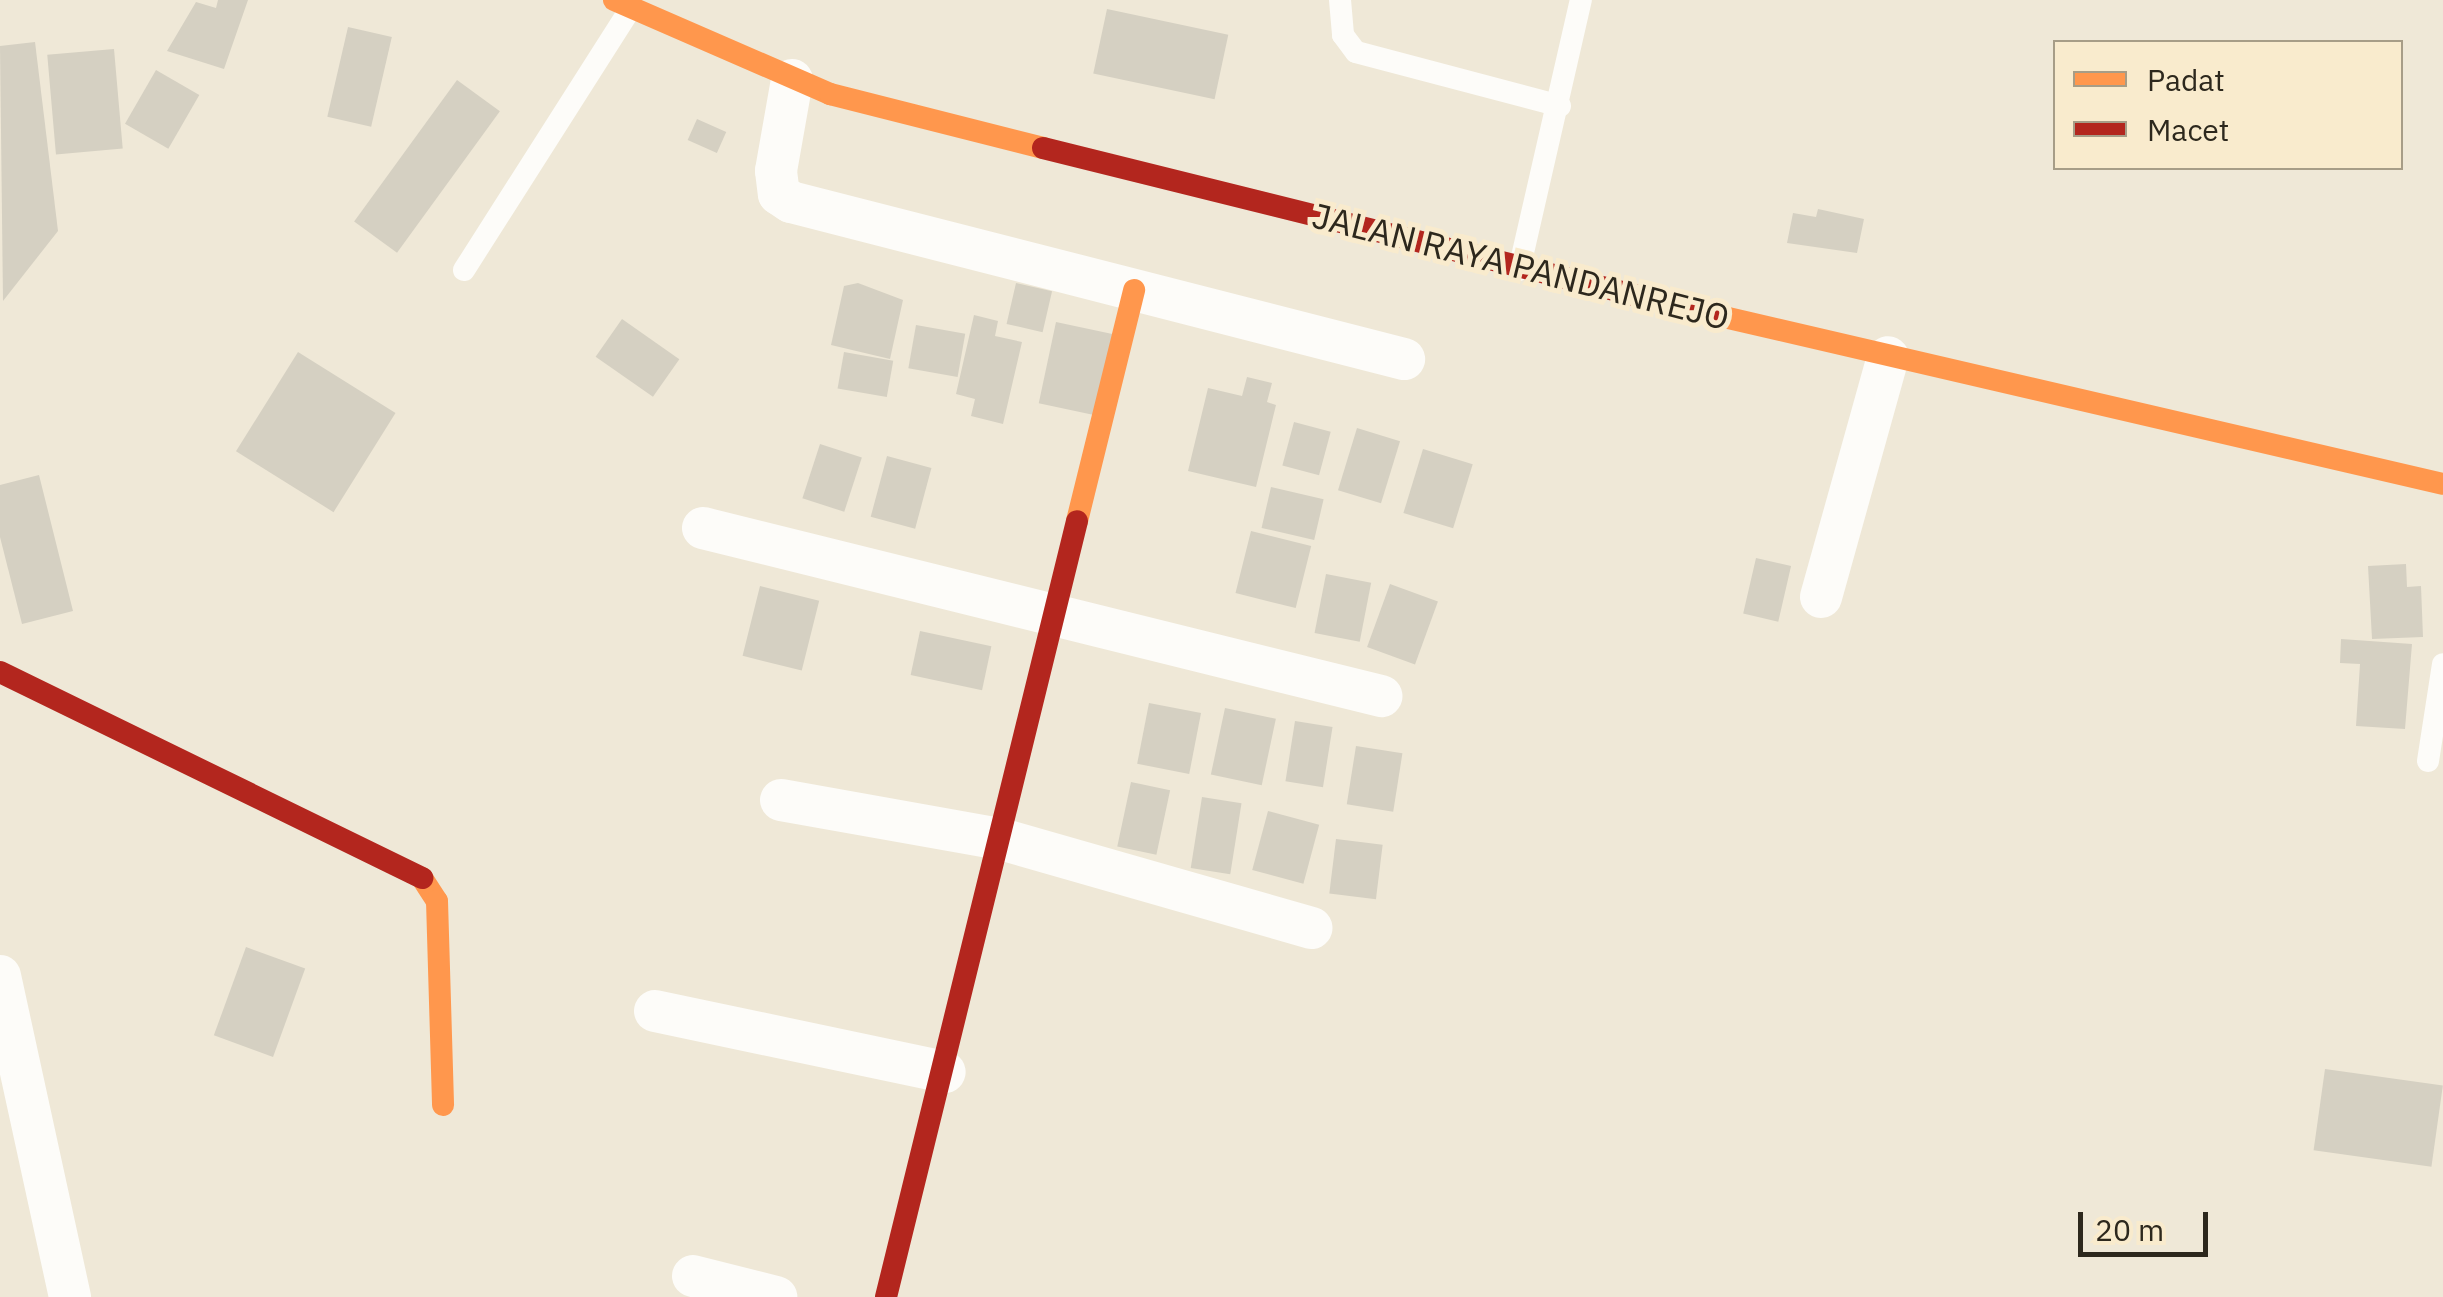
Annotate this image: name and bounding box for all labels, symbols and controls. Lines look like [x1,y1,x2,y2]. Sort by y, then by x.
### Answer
legend [2053,40,2403,170]
text: Padat [2147,60,2225,99]
text: Macet [2147,110,2229,149]
street label: JALAN RAYA PANDANREJO [1308,194,1734,338]
scale bar [2083,1192,2213,1254]
text: 20 m [2095,1210,2164,1249]

